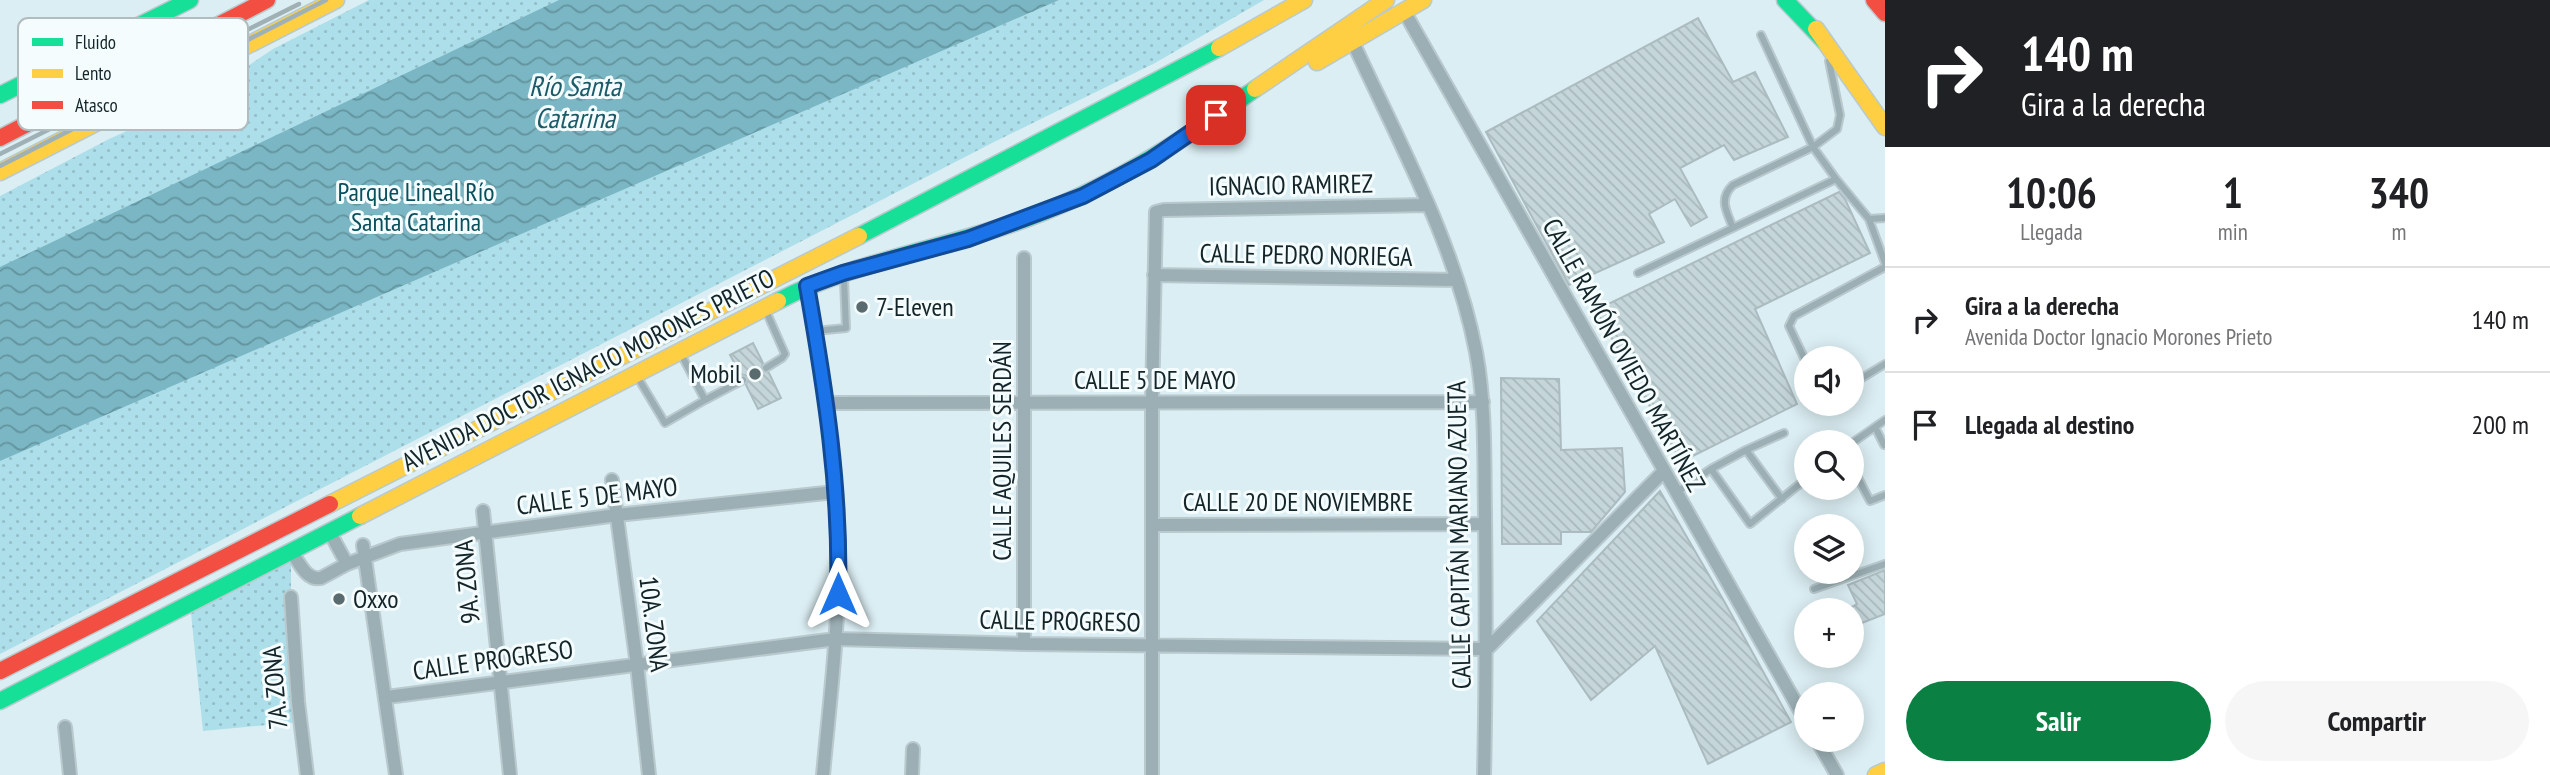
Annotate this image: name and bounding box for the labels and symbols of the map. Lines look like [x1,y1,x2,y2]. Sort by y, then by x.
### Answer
legend [18,18,248,130]
text: Fluido [75,30,116,54]
text: Lento [75,61,112,85]
water label: Río Santa Catarina [529,67,623,136]
pin [1186,85,1246,145]
text: Atasco [75,93,118,117]
street label: IGNACIO RAMIREZ [1209,167,1373,202]
park label: Parque Lineal Río Santa Catarina [337,175,495,238]
street label: CALLE RAMÓN OVIEDO MARTÍNEZ [1536,212,1713,497]
street label: CALLE PEDRO NORIEGA [1199,236,1413,273]
street label: AVENIDA DOCTOR IGNACIO MORONES PRIETO [396,261,780,478]
place label: 7-Eleven [876,290,954,323]
marker: 7-Eleven [854,299,870,315]
street label: CALLE AQUILES SERDÁN [985,341,1018,561]
place label: Mobil [690,357,741,390]
street label: CALLE 5 DE MAYO [1074,363,1236,396]
marker: Mobil [747,366,763,382]
street label: CALLE CAPITÁN MARIANO AZUETA [1439,380,1478,690]
street label: CALLE 5 DE MAYO [515,469,679,522]
street label: CALLE 20 DE NOVIEMBRE [1183,485,1413,518]
street label: 9A. ZONA [446,538,487,625]
position arrow [801,557,875,631]
street label: 10A. ZONA [632,574,677,674]
place label: Oxxo [353,582,399,615]
marker: Oxxo [331,591,347,607]
street label: CALLE PROGRESO [979,603,1141,638]
street label: CALLE PROGRESO [411,632,575,687]
street label: 7A. ZONA [254,644,295,731]

